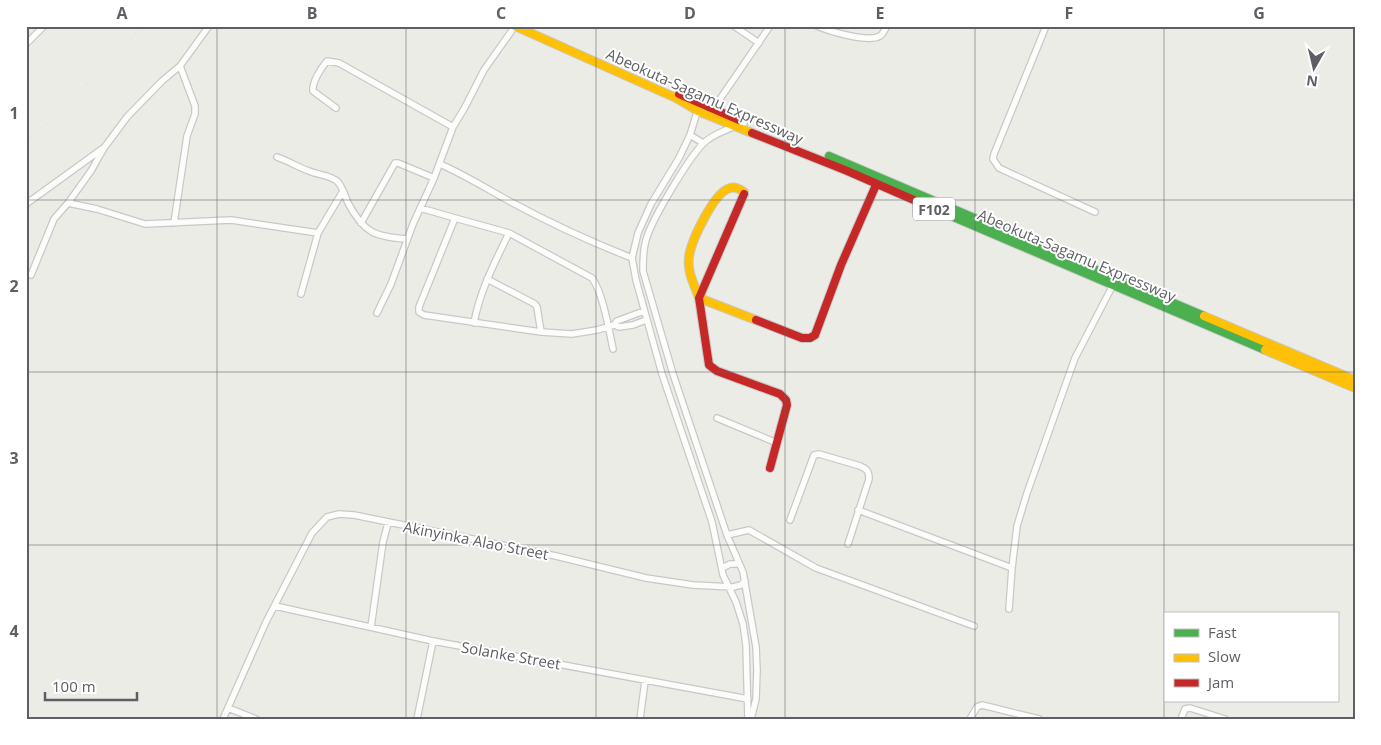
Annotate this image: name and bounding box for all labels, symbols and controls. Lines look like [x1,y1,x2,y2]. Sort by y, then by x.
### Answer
text: A [116,2,128,24]
text: B [307,2,317,24]
text: C [496,2,506,24]
text: D [684,2,696,24]
text: E [876,2,885,24]
text: F [1065,2,1073,24]
text: G [1253,2,1265,24]
north arrow [1288,42,1338,92]
street label: Abeokuta-Sagamu Expressway [603,43,807,149]
text: N [1305,71,1319,92]
text: 1 [9,102,19,124]
road number: F102 [913,198,955,220]
street label: Abeokuta-Sagamu Expressway [975,204,1180,306]
text: 2 [9,275,19,297]
text: 3 [9,447,19,469]
street label: Akinyinka Alao Street [402,516,550,564]
legend [1164,612,1338,702]
text: 4 [9,620,19,642]
text: Fast [1208,622,1237,642]
street label: Solanke Street [460,636,562,674]
text: Slow [1208,646,1241,666]
scale bar [45,670,138,702]
text: Jam [1206,672,1234,692]
text: 100 m [52,676,96,696]

